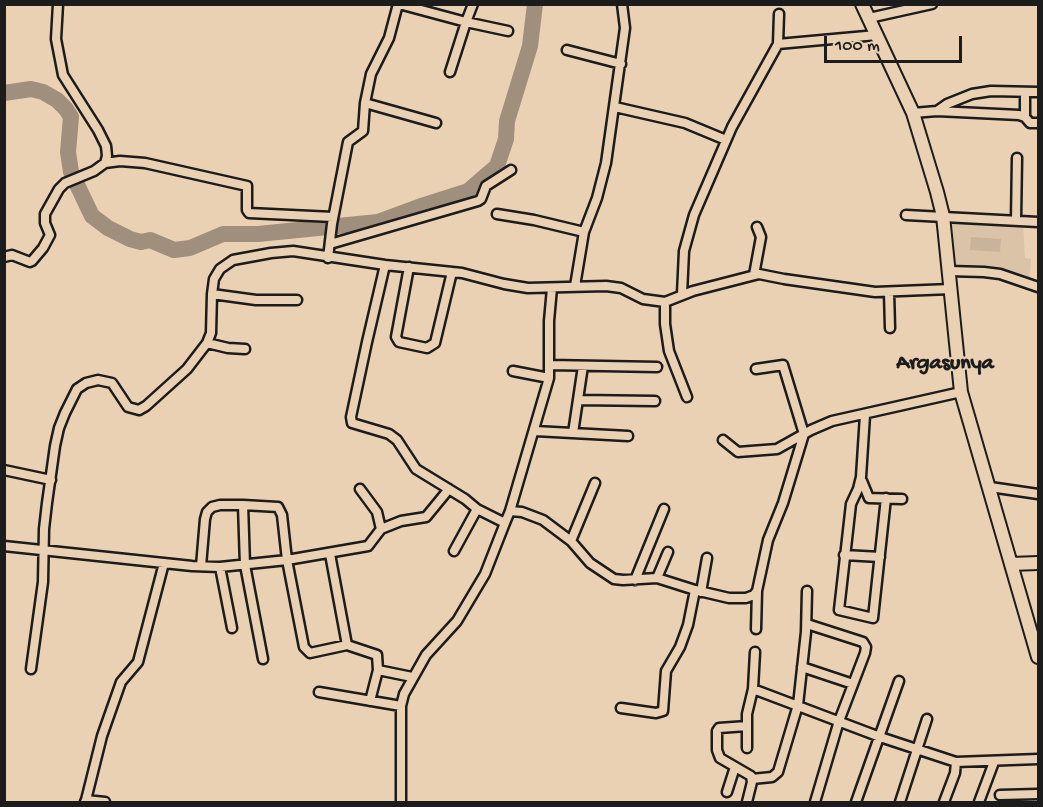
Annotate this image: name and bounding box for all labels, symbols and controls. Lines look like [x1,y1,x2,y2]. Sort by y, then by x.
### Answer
scale bar [827,24,965,62]
text: 100 m [835,36,880,57]
district label: Argasunya [896,352,994,378]

